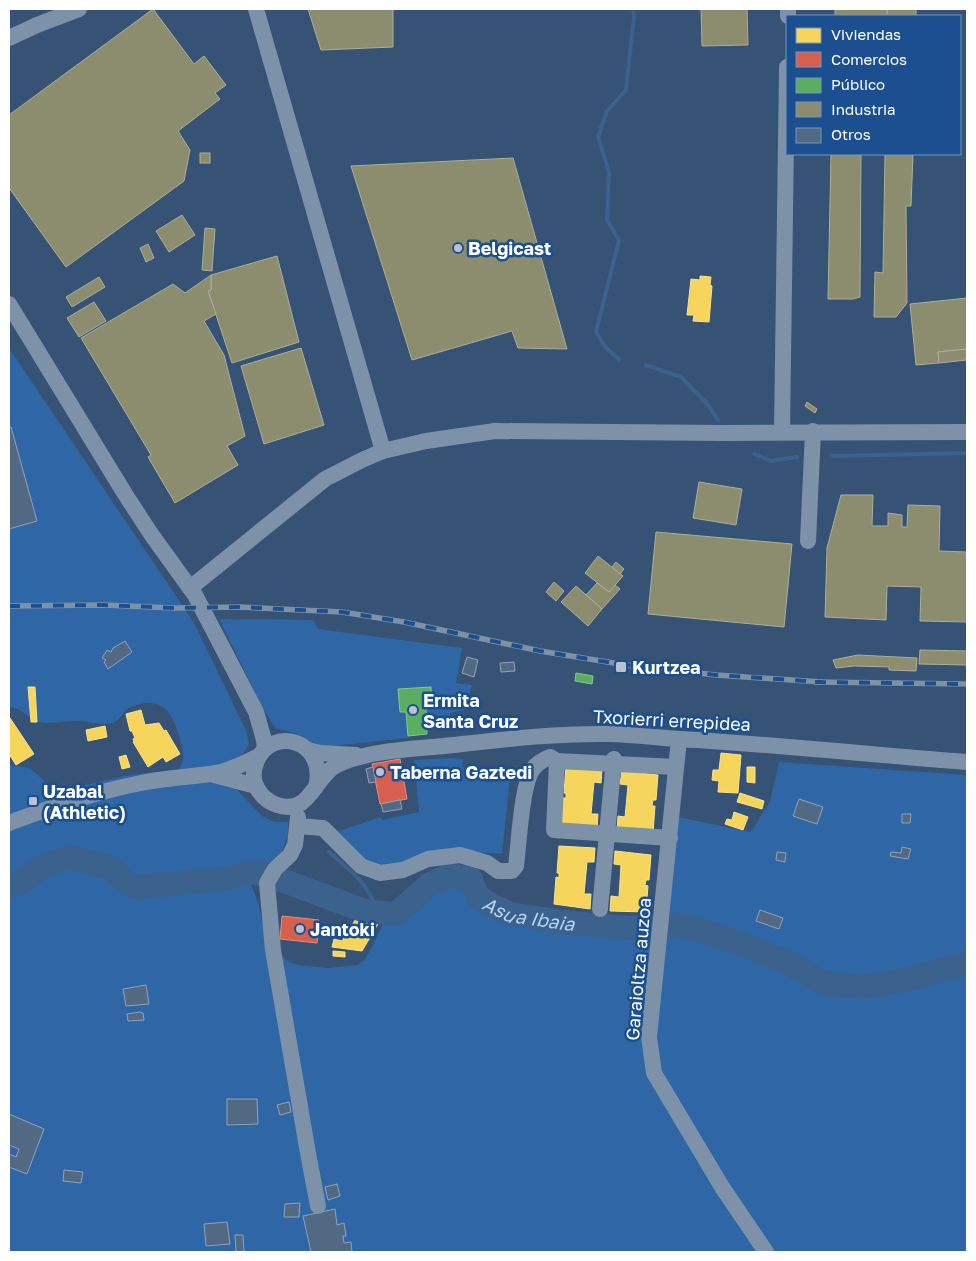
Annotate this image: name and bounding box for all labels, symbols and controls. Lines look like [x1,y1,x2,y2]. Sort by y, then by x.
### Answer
legend [786,15,961,155]
text: Viviendas [831,25,901,43]
text: Comercios [831,50,907,68]
text: Público [831,75,885,93]
text: Industria [831,100,896,118]
text: Otros [831,125,871,143]
place label: Belgicast [468,237,551,259]
marker: Belgicast [452,242,464,254]
place label: Kurtzea [632,656,701,678]
marker: Kurtzea [614,660,628,674]
place label: Ermita Santa Cruz [423,689,518,732]
marker: Ermita Santa Cruz [407,704,419,716]
street label: Txorierri errepidea [593,705,751,735]
place label: Taberna Gaztedi [390,761,532,783]
marker: Taberna Gaztedi [374,766,386,778]
place label: Uzabal (Athletic) [43,780,126,823]
marker: Uzabal (Athletic) [27,795,39,807]
water label: Asua Ibaia [479,891,577,935]
street label: Garaioltza auzoa [621,897,655,1041]
place label: Jantoki [310,918,375,940]
marker: Jantoki [294,923,306,935]

